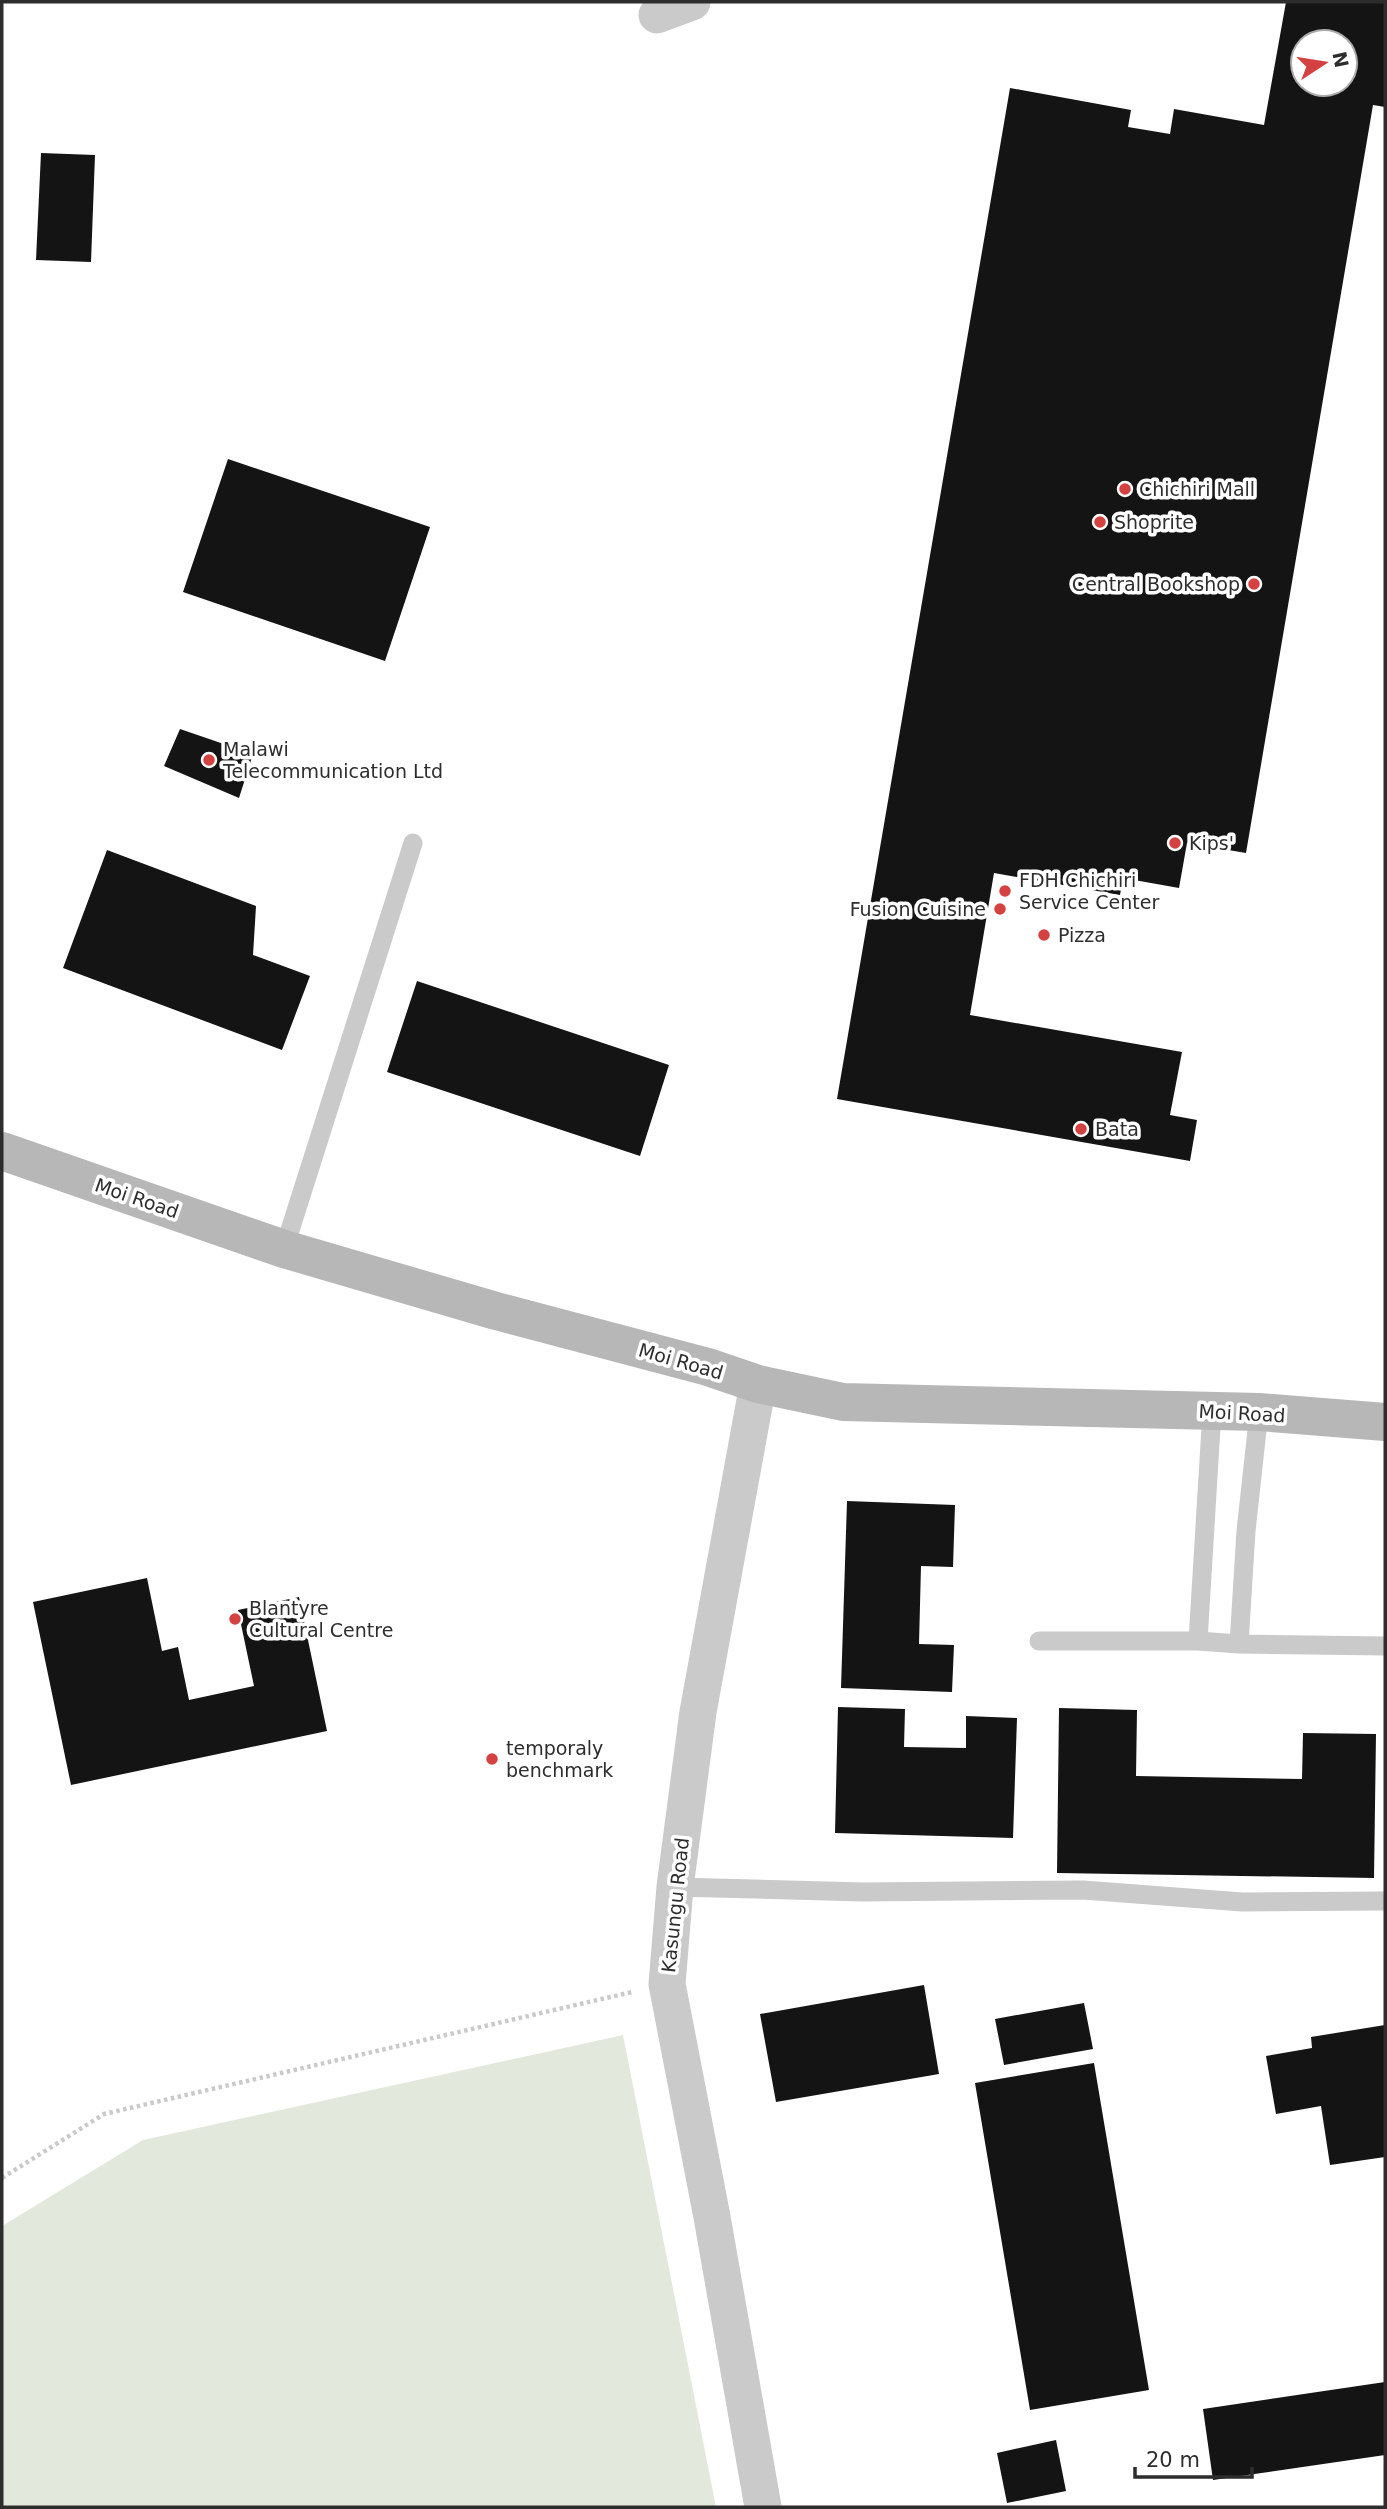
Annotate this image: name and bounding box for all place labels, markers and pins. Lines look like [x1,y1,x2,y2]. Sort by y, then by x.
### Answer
place label: Chichiri Mall [1139,478,1255,500]
marker: Chichiri Mall [1117,481,1133,497]
place label: Shoprite [1114,511,1194,533]
marker: Shoprite [1092,514,1108,530]
place label: Central Bookshop [1072,573,1240,595]
marker: Central Bookshop [1246,576,1262,592]
place label: Malawi Telecommunication Ltd [222,738,443,782]
marker: Malawi Telecommunication Ltd [201,752,217,768]
place label: Kips' [1189,832,1234,854]
marker: Kips' [1167,835,1183,851]
place label: FDH Chichiri Service Center [1019,869,1159,913]
marker: FDH Chichiri Service Center [997,883,1013,899]
place label: Fusion Cuisine [850,898,986,920]
marker: Fusion Cuisine [992,901,1008,917]
place label: Pizza [1058,924,1106,946]
marker: Pizza [1036,927,1052,943]
place label: Bata [1095,1118,1139,1140]
marker: Bata [1073,1121,1089,1137]
place label: Blantyre Cultural Centre [249,1597,393,1641]
marker: Blantyre Cultural Centre [227,1611,243,1627]
place label: temporaly benchmark [506,1737,613,1781]
marker: temporaly benchmark [484,1751,500,1767]

